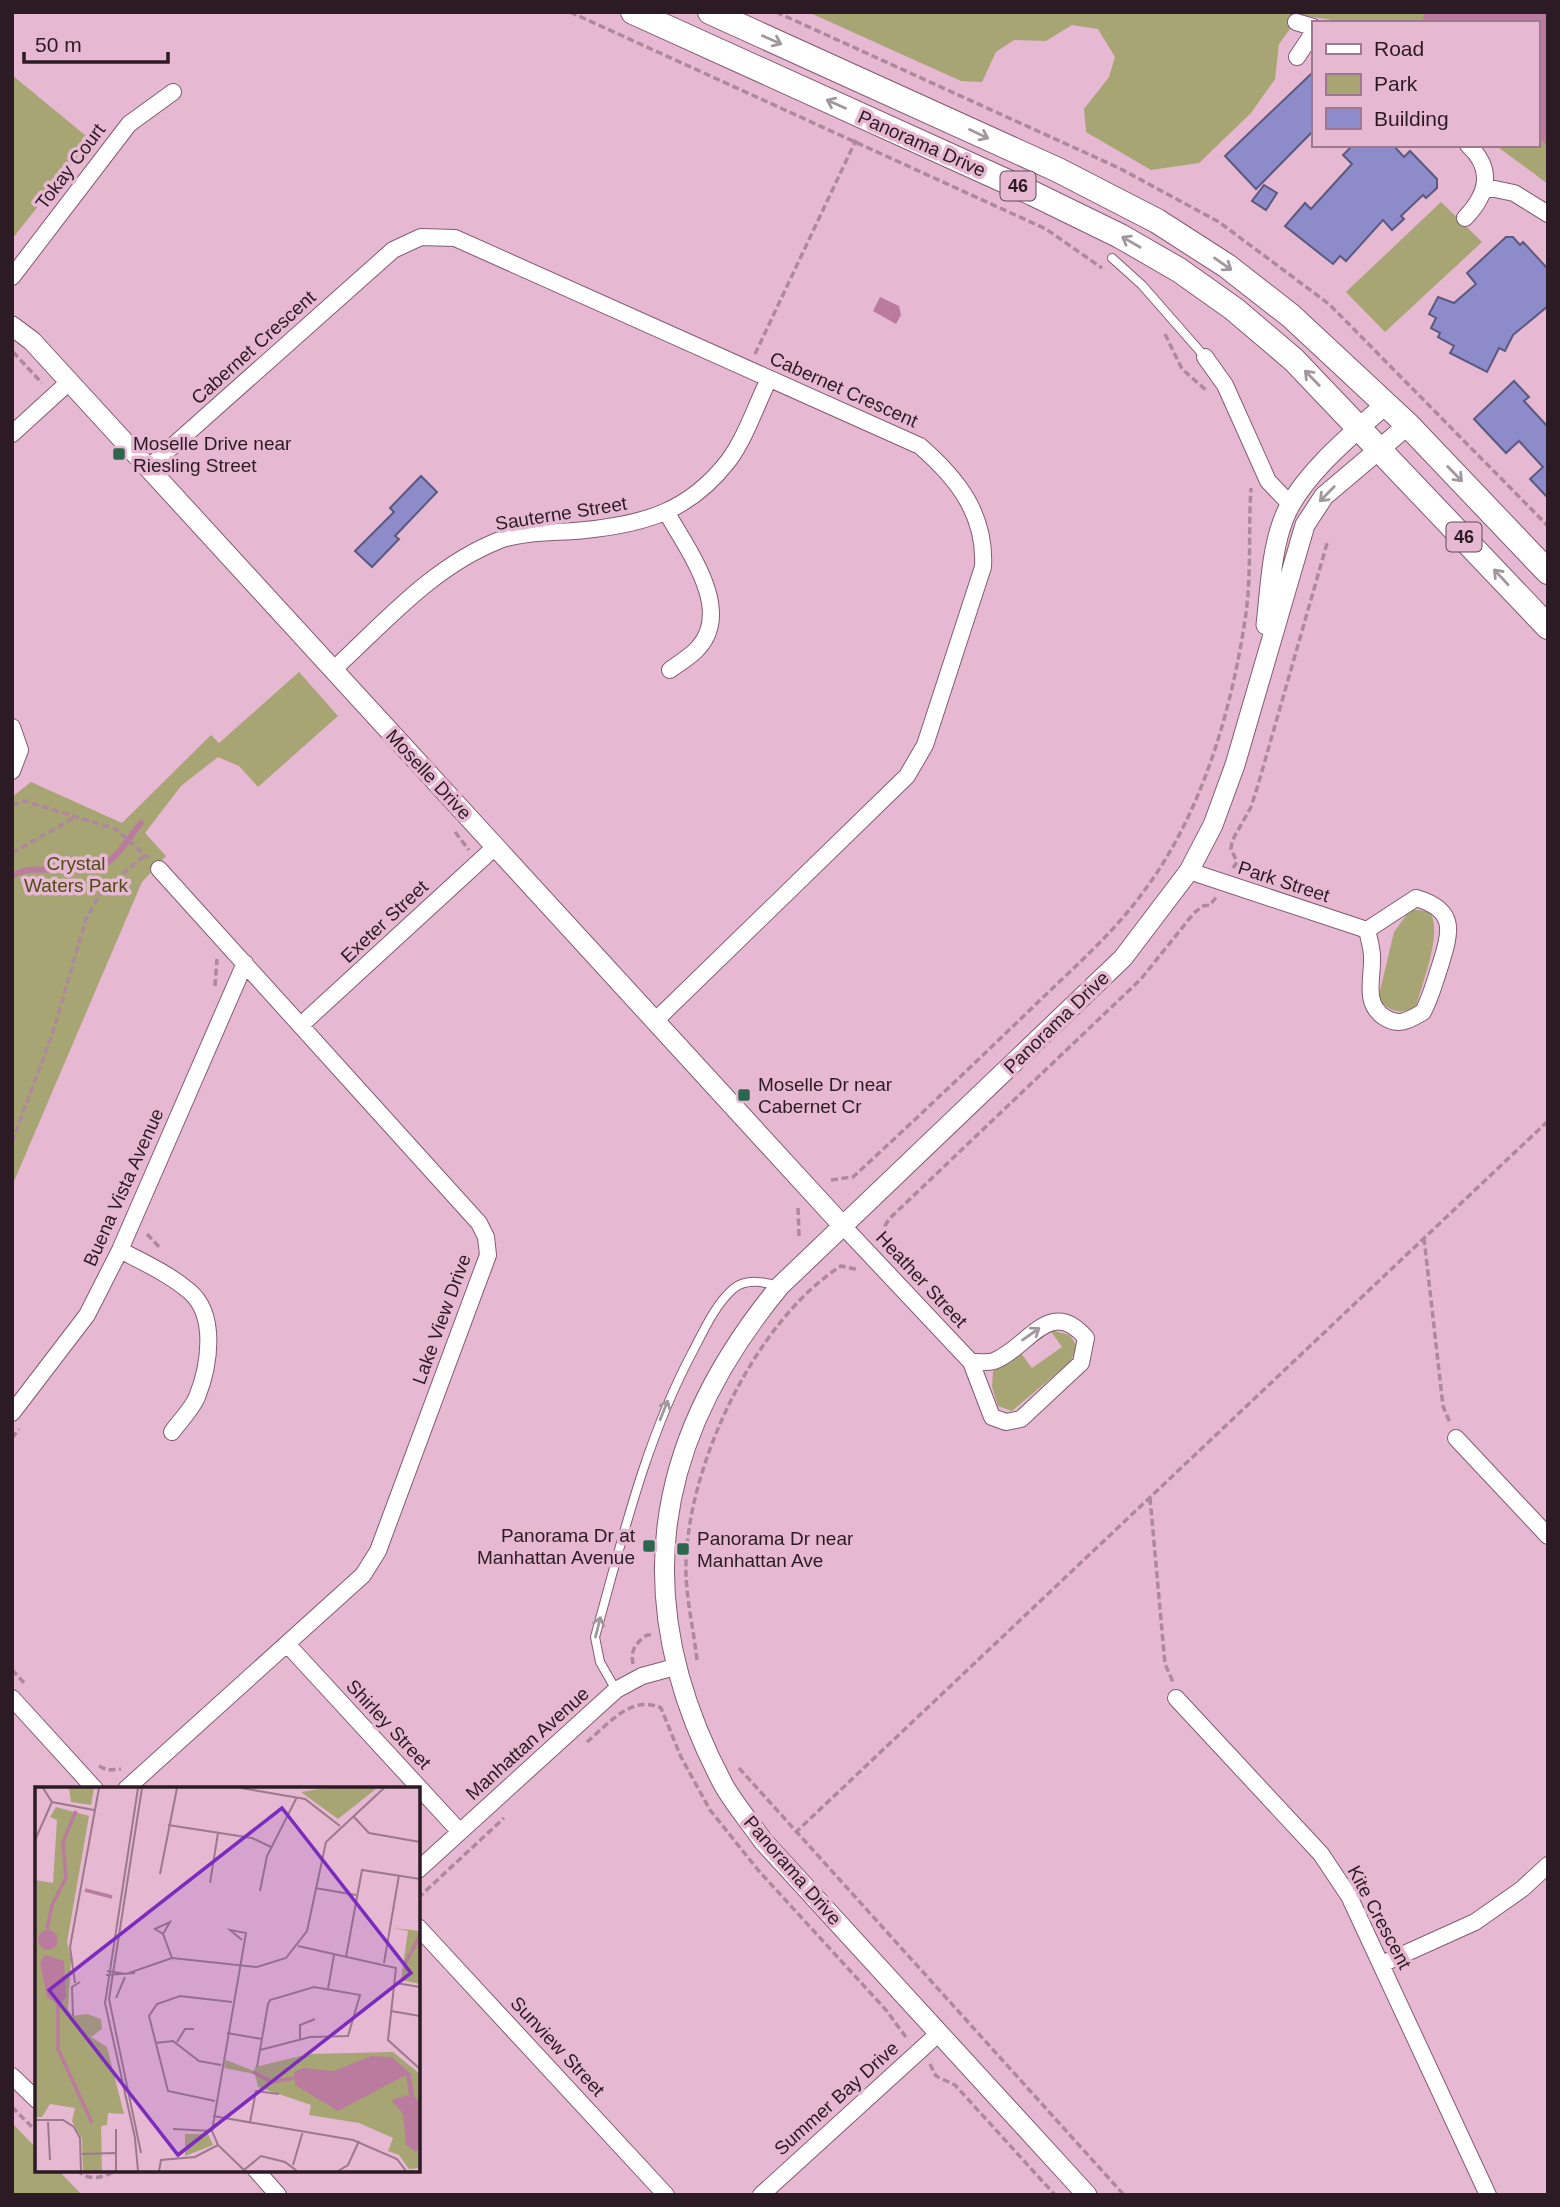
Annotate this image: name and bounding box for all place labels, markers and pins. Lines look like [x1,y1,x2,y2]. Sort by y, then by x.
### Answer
place label: Moselle Drive near Riesling Street [133,433,292,476]
marker: Moselle Drive near Riesling Street [111,446,127,462]
place label: Moselle Dr near Cabernet Cr [758,1074,893,1117]
marker: Moselle Dr near Cabernet Cr [736,1087,752,1103]
place label: Panorama Dr at Manhattan Avenue [477,1525,636,1568]
place label: Panorama Dr near Manhattan Ave [697,1528,854,1571]
marker: Panorama Dr at Manhattan Avenue [641,1538,657,1554]
marker: Panorama Dr near Manhattan Ave [675,1541,691,1557]

